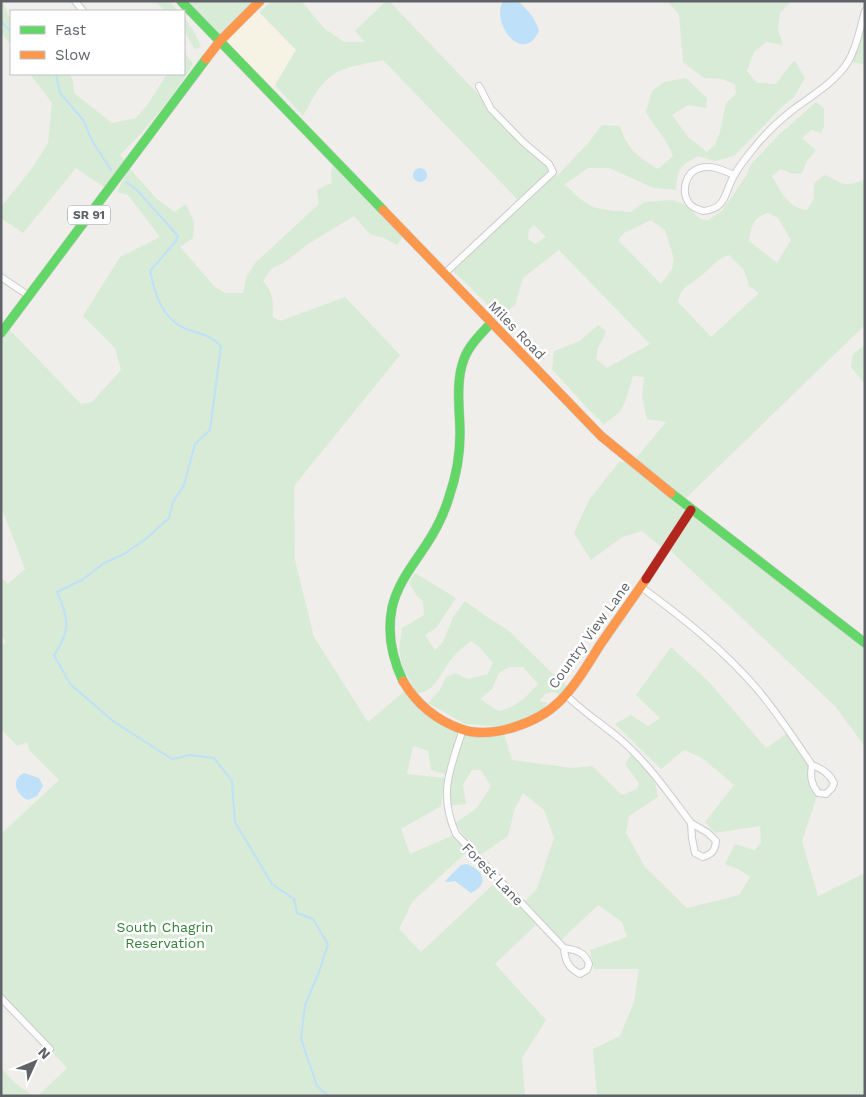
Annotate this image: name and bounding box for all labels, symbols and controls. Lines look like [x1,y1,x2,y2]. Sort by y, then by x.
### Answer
legend [10,10,185,75]
text: Fast [55,21,87,39]
text: Slow [55,46,91,64]
road number: SR 91 [68,206,110,224]
street label: Miles Road [485,298,549,362]
street label: Country View Lane [545,579,633,691]
street label: Forest Lane [459,839,527,909]
park label: South Chagrin Reservation [116,919,214,951]
north arrow [10,1037,60,1087]
text: N [35,1044,54,1062]

